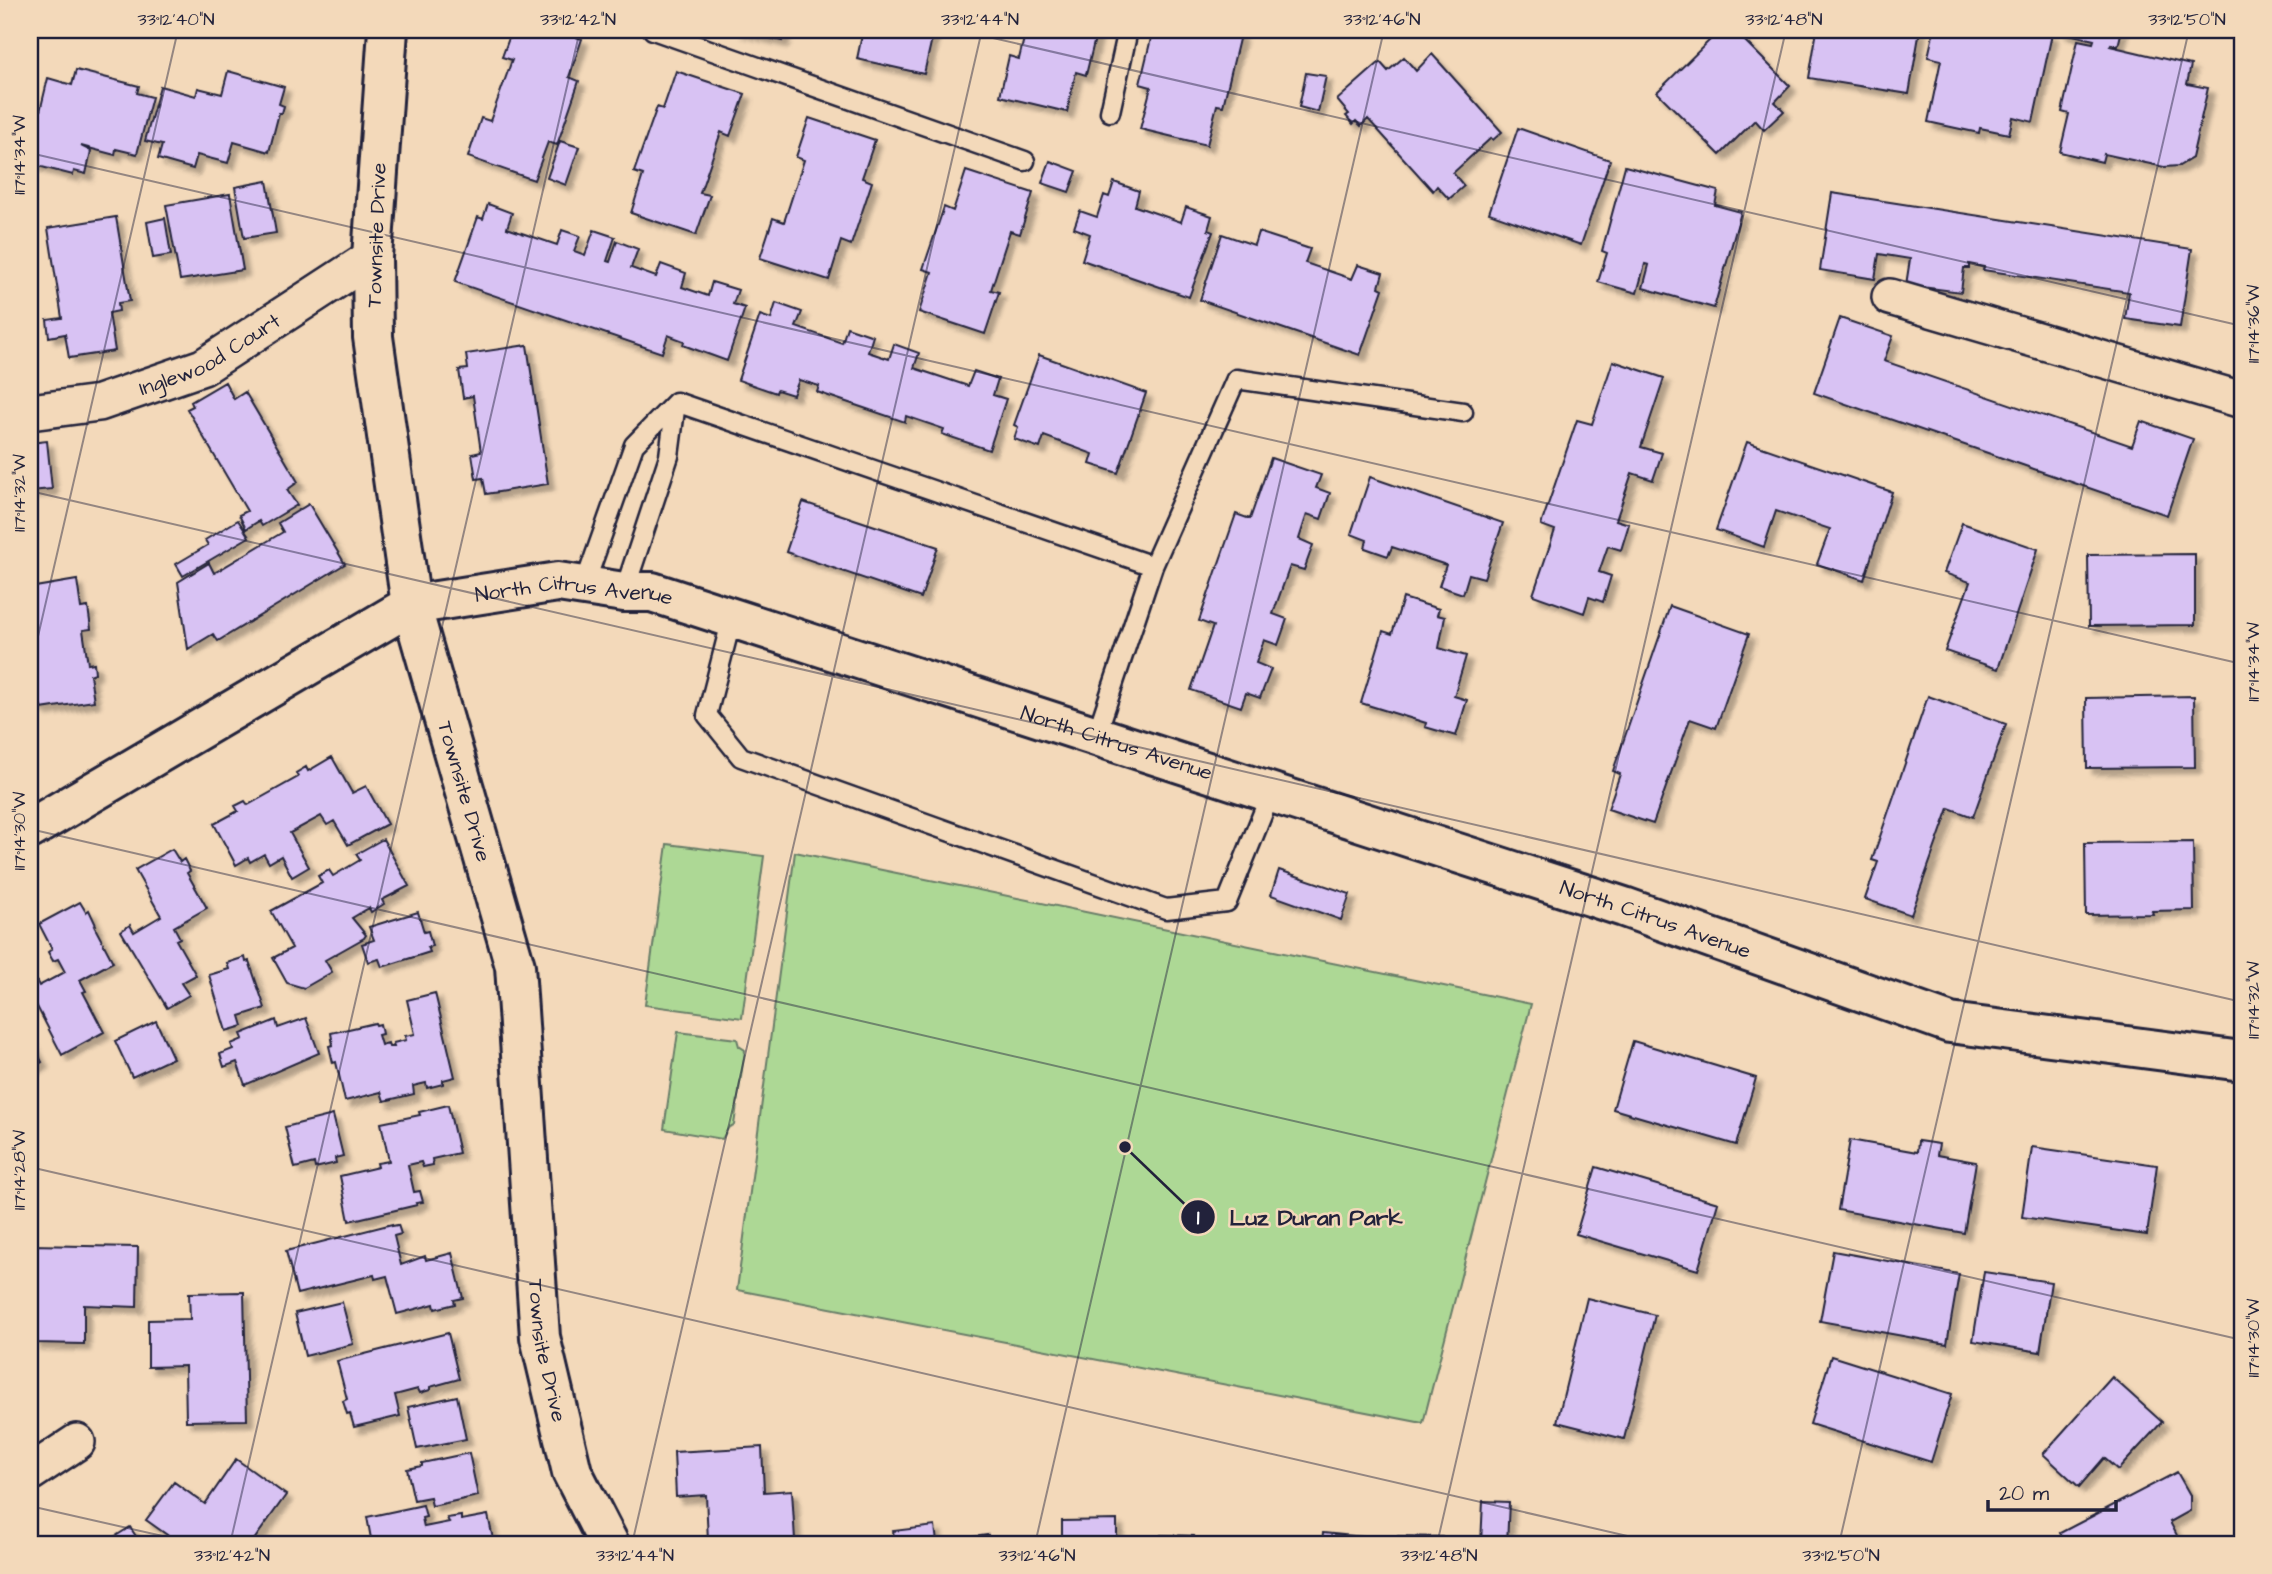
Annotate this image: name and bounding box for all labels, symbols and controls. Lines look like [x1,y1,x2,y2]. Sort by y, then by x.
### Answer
text: 33°12'40"N [138,7,214,32]
text: 33°12'42"N [540,7,616,32]
text: 33°12'44"N [941,7,1019,32]
text: 33°12'46"N [1344,7,1420,32]
text: 33°12'48"N [1745,7,1823,32]
text: 33°12'50"N [2148,7,2226,32]
text: 117°14'34"W [7,115,32,195]
street label: Townsite Drive [359,162,394,308]
text: 117°14'36"W [2241,285,2266,363]
street label: Inglewood Court [135,306,287,403]
text: 117°14'32"W [7,454,32,532]
street label: North Citrus Avenue [473,568,677,613]
text: 117°14'34"W [2241,622,2266,702]
street label: North Citrus Avenue [1017,698,1216,788]
street label: Townsite Drive [430,718,498,865]
text: 117°14'30"W [7,792,32,870]
street label: North Citrus Avenue [1556,873,1755,966]
text: 117°14'32"W [2241,961,2266,1039]
text: 117°14'28"W [7,1130,32,1210]
callout: Luz Duran Park [1180,1195,1417,1239]
text: Luz Duran Park [1229,1202,1403,1234]
text: 1 [1197,1203,1200,1232]
street label: Townsite Drive [521,1278,574,1425]
text: 117°14'30"W [2241,1299,2266,1377]
scale bar [1988,1469,2116,1513]
text: 20 m [1999,1479,2050,1508]
text: 33°12'42"N [194,1543,270,1568]
text: 33°12'44"N [596,1543,674,1568]
text: 33°12'46"N [999,1543,1075,1568]
text: 33°12'48"N [1400,1543,1478,1568]
text: 33°12'50"N [1802,1543,1880,1568]

